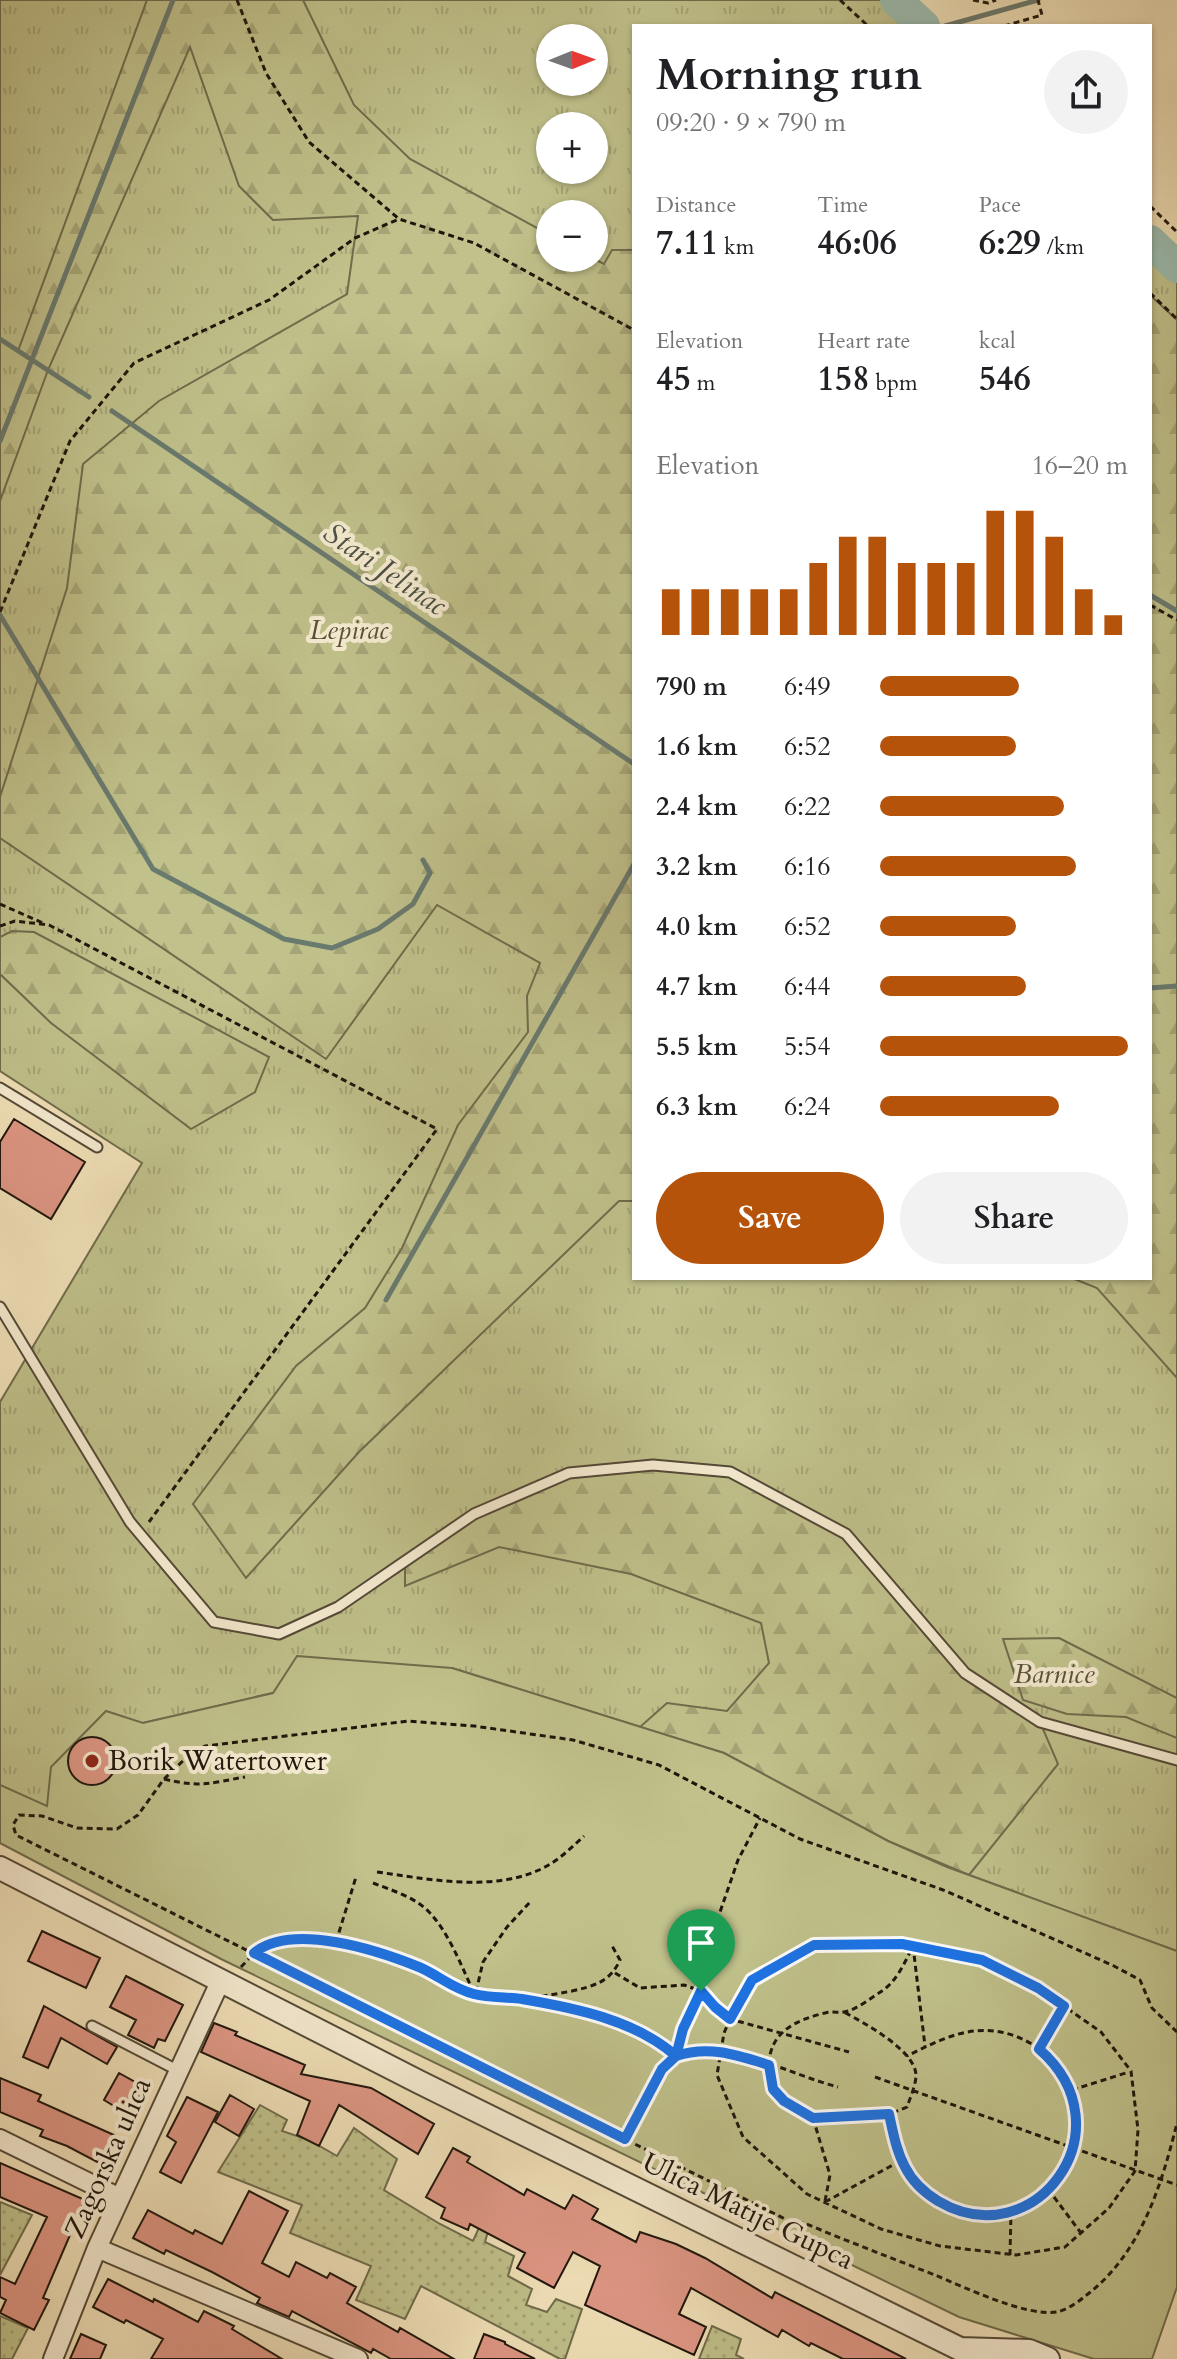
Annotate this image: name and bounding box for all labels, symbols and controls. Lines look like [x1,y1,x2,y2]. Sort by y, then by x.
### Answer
north arrow [536,24,608,96]
map controls [536,24,608,272]
text: Morning run [656,45,922,105]
button: share [1044,50,1128,134]
text: 09:20 · 9 × 790 m [656,105,846,140]
button: + [536,112,608,184]
text: Distance [656,190,736,220]
text: Time [817,190,868,220]
text: Pace [979,190,1021,220]
button: − [536,200,608,272]
text: 7.11 [656,220,718,266]
text: 46:06 [817,220,897,266]
text: 6:29 [979,220,1041,266]
text: km [718,232,754,262]
text: /km [1041,232,1084,262]
text: Elevation [656,326,743,356]
text: Heart rate [817,326,911,356]
text: kcal [979,326,1016,356]
text: 45 [656,356,691,402]
text: 158 [817,356,870,402]
text: 546 [979,356,1031,402]
text: m [691,368,715,398]
text: bpm [870,368,918,398]
text: Elevation [656,448,759,483]
text: 16–20 m [1031,448,1128,483]
water label: Stari Jelinac [315,513,455,625]
park label: Lepirac [309,611,389,649]
text: 790 m [656,669,727,704]
text: 6:49 [784,669,831,704]
text: 1.6 km [656,729,737,764]
text: 6:52 [784,729,831,764]
text: 2.4 km [656,789,737,824]
text: 6:22 [784,789,831,824]
text: 3.2 km [656,849,737,884]
text: 6:16 [784,849,831,884]
text: 4.0 km [656,909,737,944]
text: 6:52 [784,909,831,944]
text: 4.7 km [656,969,737,1004]
text: 6:44 [784,969,831,1004]
text: 5.5 km [656,1029,737,1064]
text: 5:54 [784,1029,831,1064]
text: 6.3 km [656,1089,737,1124]
text: 6:24 [784,1089,831,1124]
button: Save [656,1172,884,1264]
button: Share [900,1172,1128,1264]
park label: Barnice [1014,1655,1095,1693]
place label: Borik Watertower [108,1742,328,1780]
marker: Borik Watertower [83,1752,101,1770]
pin [667,1909,735,1991]
icon: arrive [679,1921,723,1965]
street label: Zagorska ulica [56,2072,160,2244]
street label: Ulica Matije Gupca [636,2143,860,2279]

